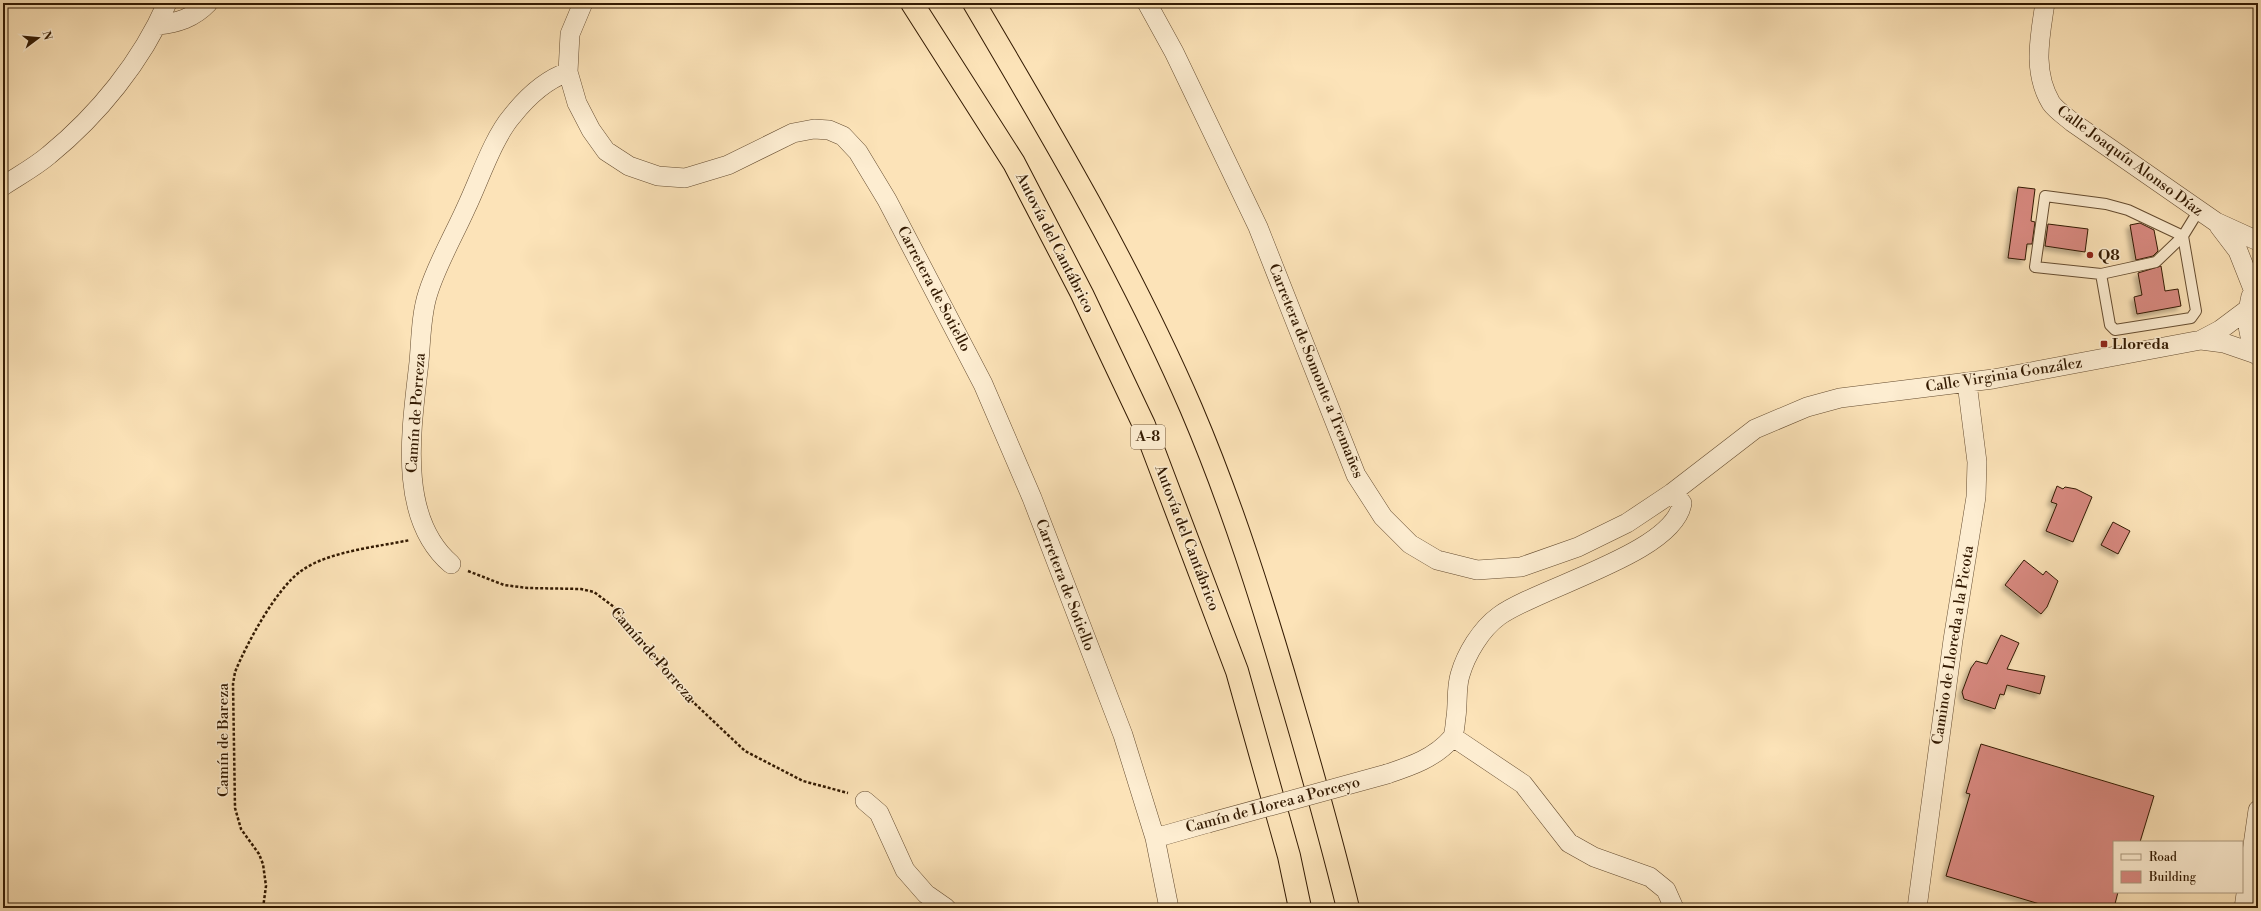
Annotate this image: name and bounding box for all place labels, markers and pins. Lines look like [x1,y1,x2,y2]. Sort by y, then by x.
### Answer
place label: Q8 [2098,246,2120,265]
marker: Q8 [2085,250,2095,260]
place label: Lloreda [2112,335,2170,354]
marker: Lloreda [2099,339,2109,349]

